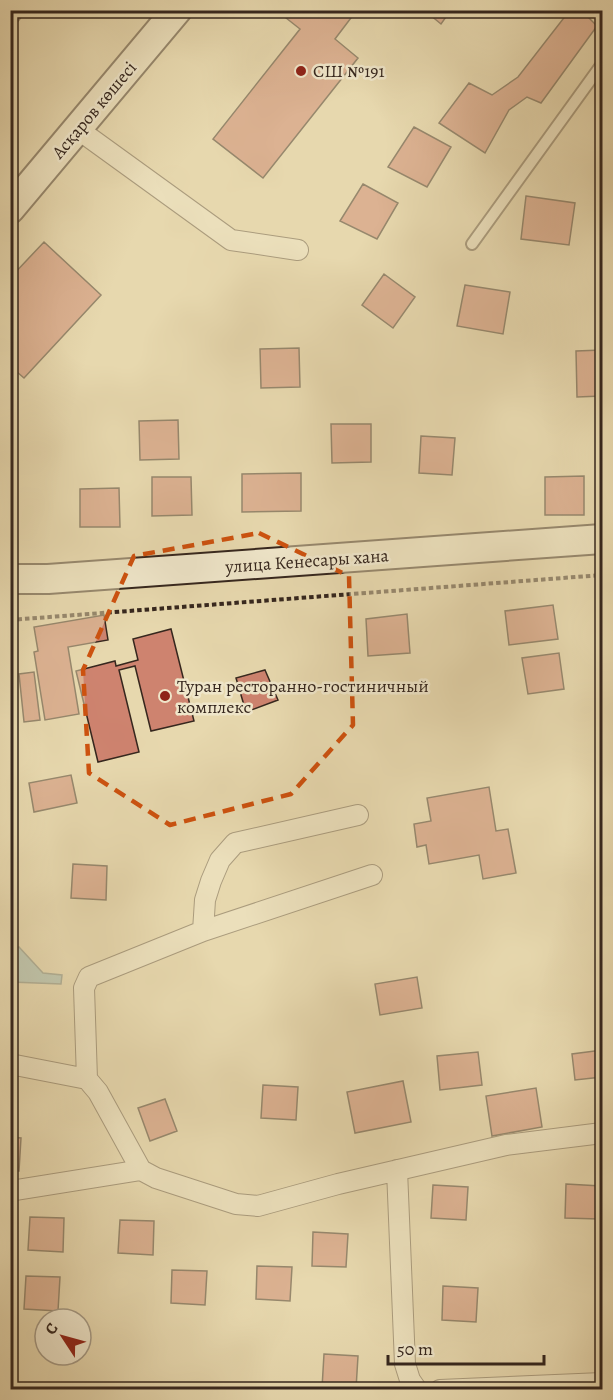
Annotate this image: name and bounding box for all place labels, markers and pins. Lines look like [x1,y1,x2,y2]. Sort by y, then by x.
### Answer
place label: СШ №191 [313,59,385,83]
marker: СШ №191 [294,64,308,78]
place label: Туран ресторанно-гостиничный комплекс [177,674,429,719]
marker: Туран ресторанно-гостиничный комплекс [158,689,172,703]

